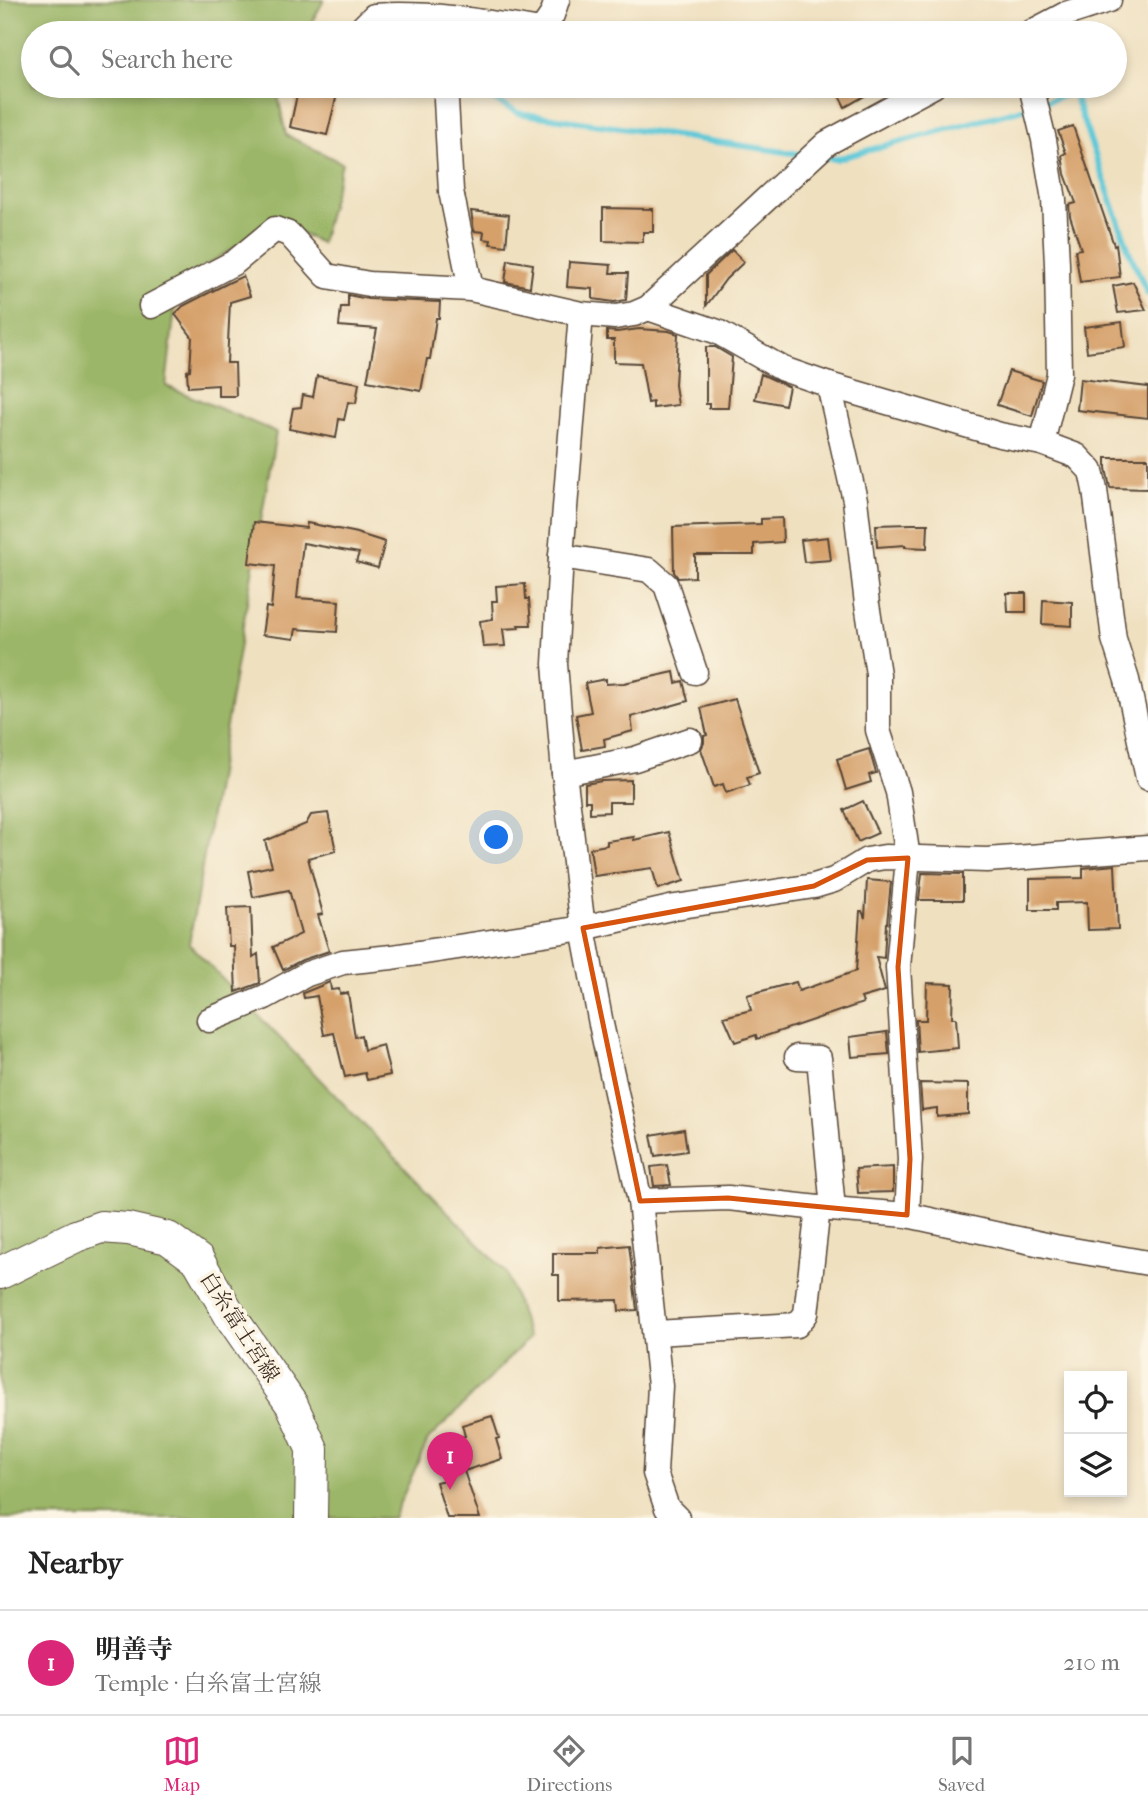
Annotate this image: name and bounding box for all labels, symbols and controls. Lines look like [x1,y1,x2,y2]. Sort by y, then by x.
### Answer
search box [21,21,1127,98]
icon: search [45,41,83,79]
text: Search here [101,44,233,75]
your location [479,820,513,854]
street label: 白糸富士宮線 [196,1268,284,1386]
map controls [1064,1371,1127,1497]
button: locate [1064,1371,1127,1434]
pin: 1 [427,1432,473,1490]
button: layers [1064,1434,1127,1497]
text: Nearby [28,1546,123,1581]
text: 明善寺 [95,1634,173,1665]
text: 1 [47,1649,55,1676]
text: 210 m [1063,1649,1120,1676]
text: Temple · 白糸富士宮線 [95,1670,321,1697]
tab: Map [163,1732,201,1796]
tab: Directions [527,1732,612,1796]
tab: Saved [938,1732,985,1796]

